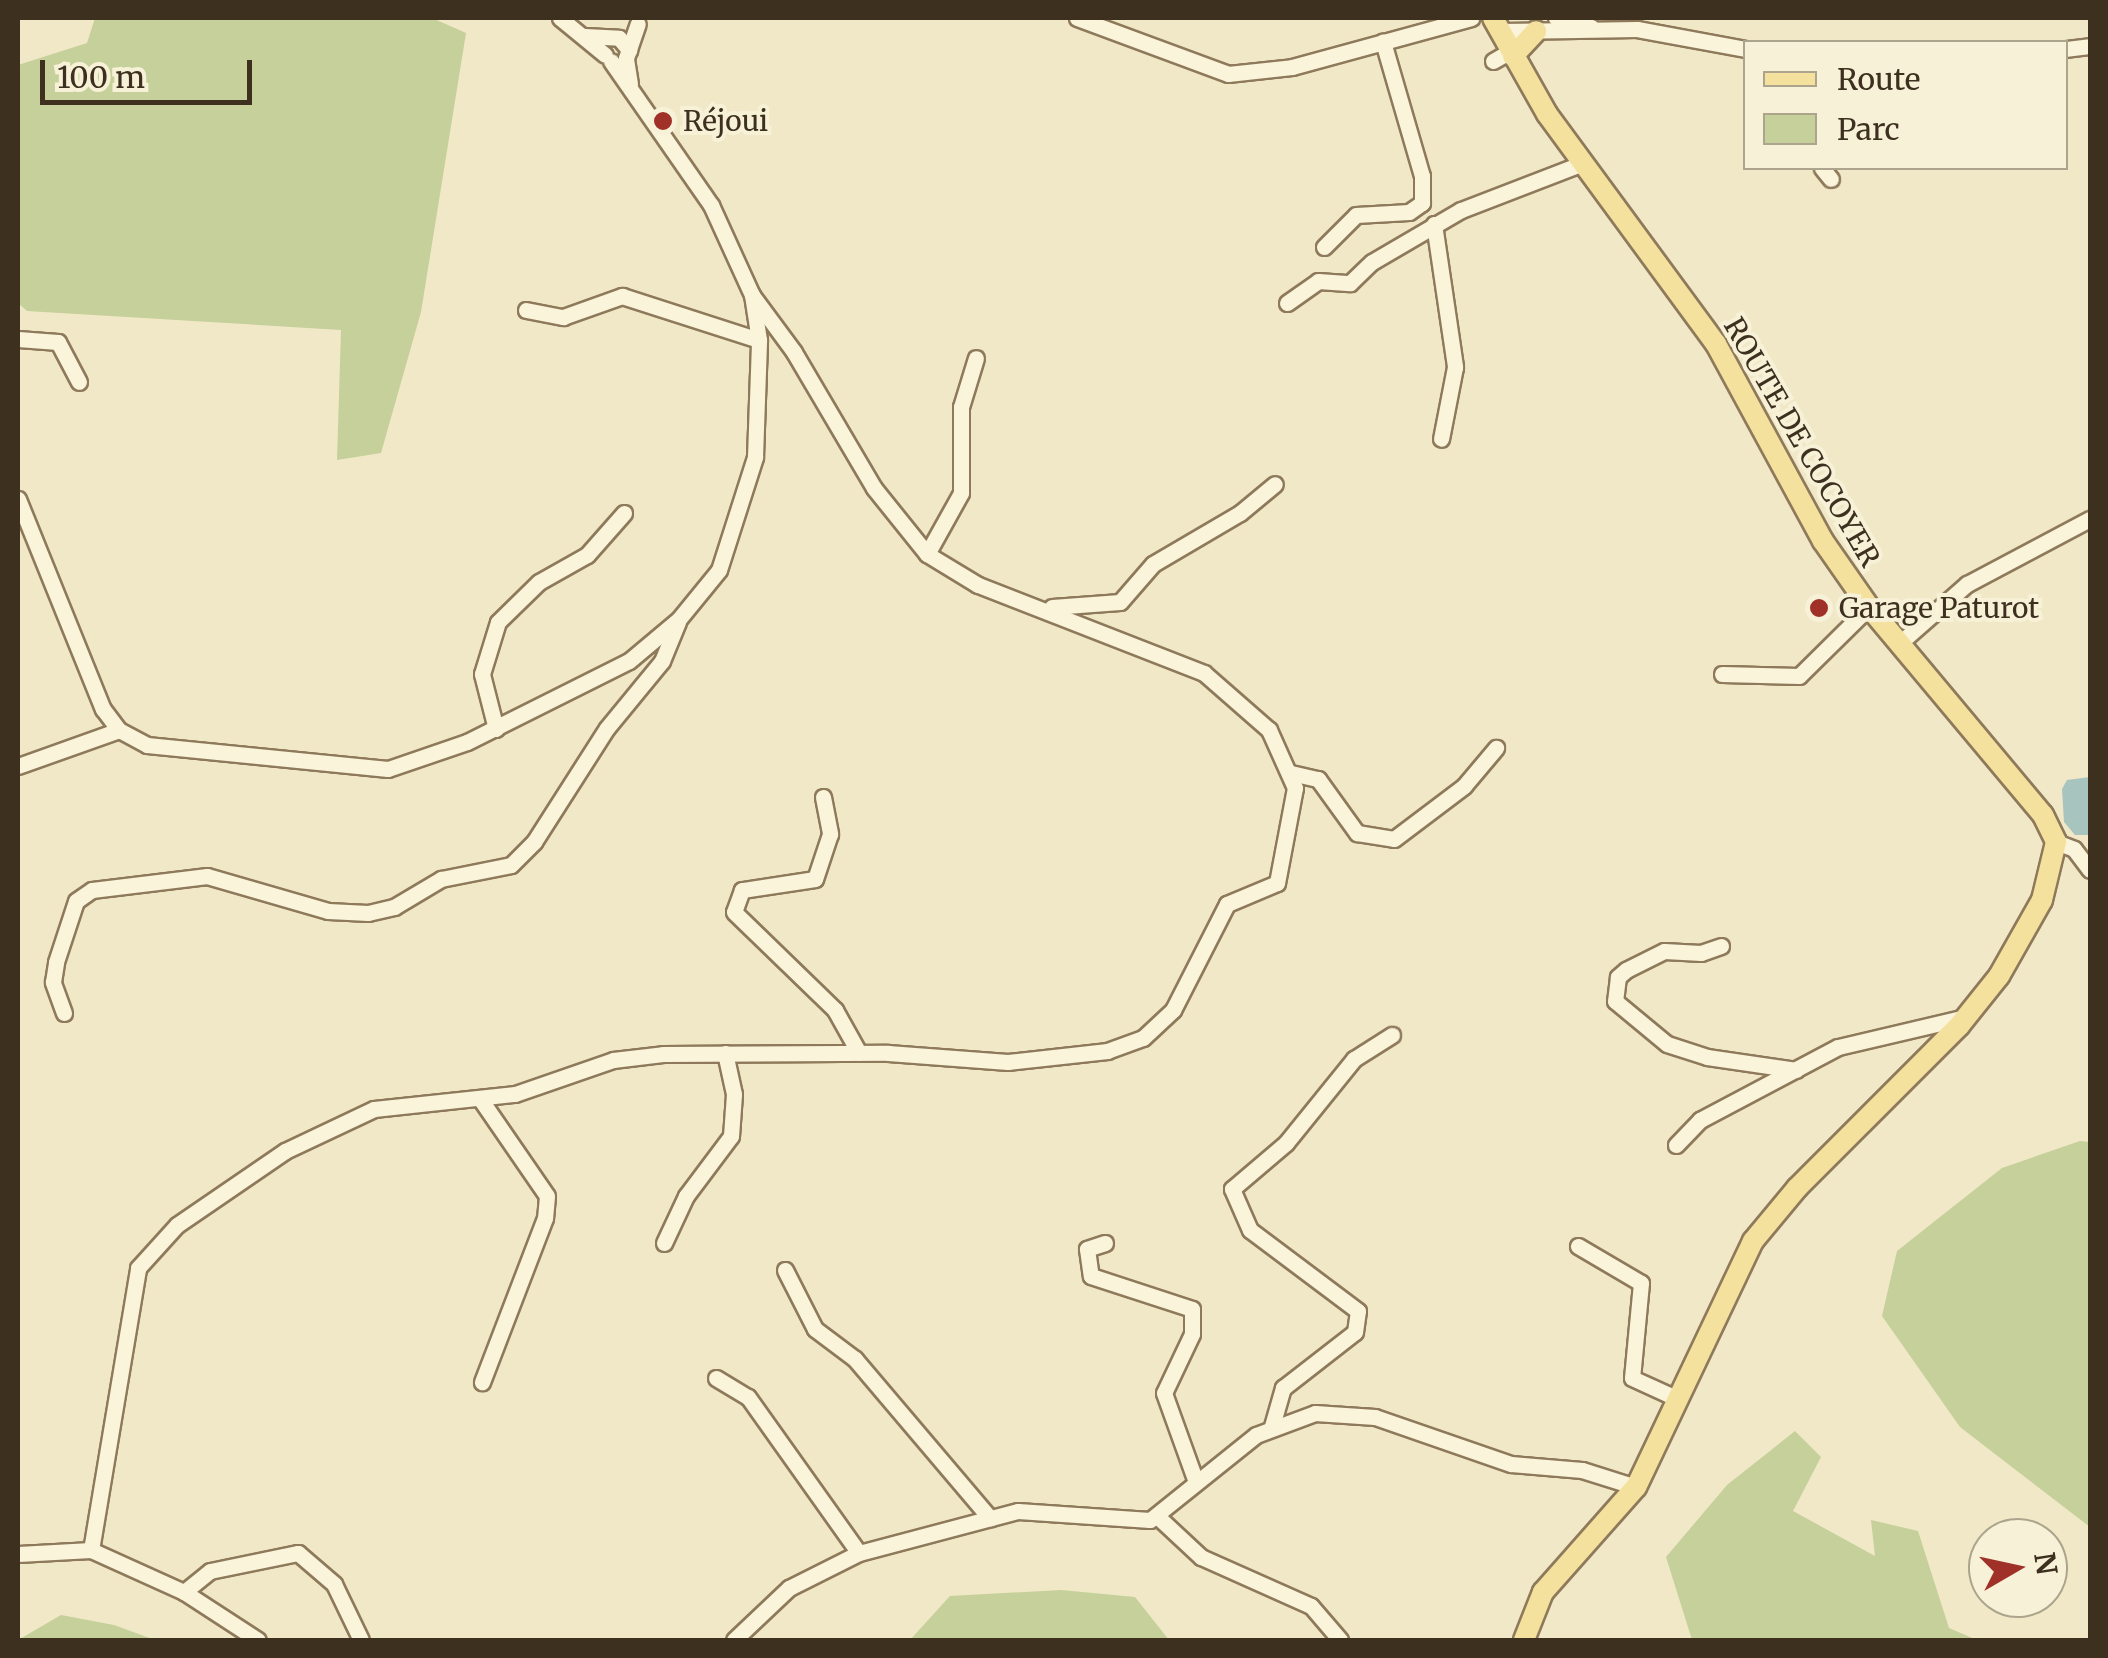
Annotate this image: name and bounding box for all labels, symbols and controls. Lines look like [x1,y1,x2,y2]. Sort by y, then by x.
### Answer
scale bar [45,40,258,102]
legend [1743,40,2068,170]
text: 100 m [57,58,145,96]
text: Route [1837,60,1920,98]
place label: Réjoui [683,104,768,138]
marker: Réjoui [652,110,674,132]
text: Parc [1837,110,1900,148]
street label: ROUTE DE COCOYER [1717,311,1887,573]
place label: Garage Paturot [1839,591,2039,625]
marker: Garage Paturot [1808,597,1830,619]
north arrow [1968,1518,2068,1618]
text: N [2026,1550,2065,1577]

